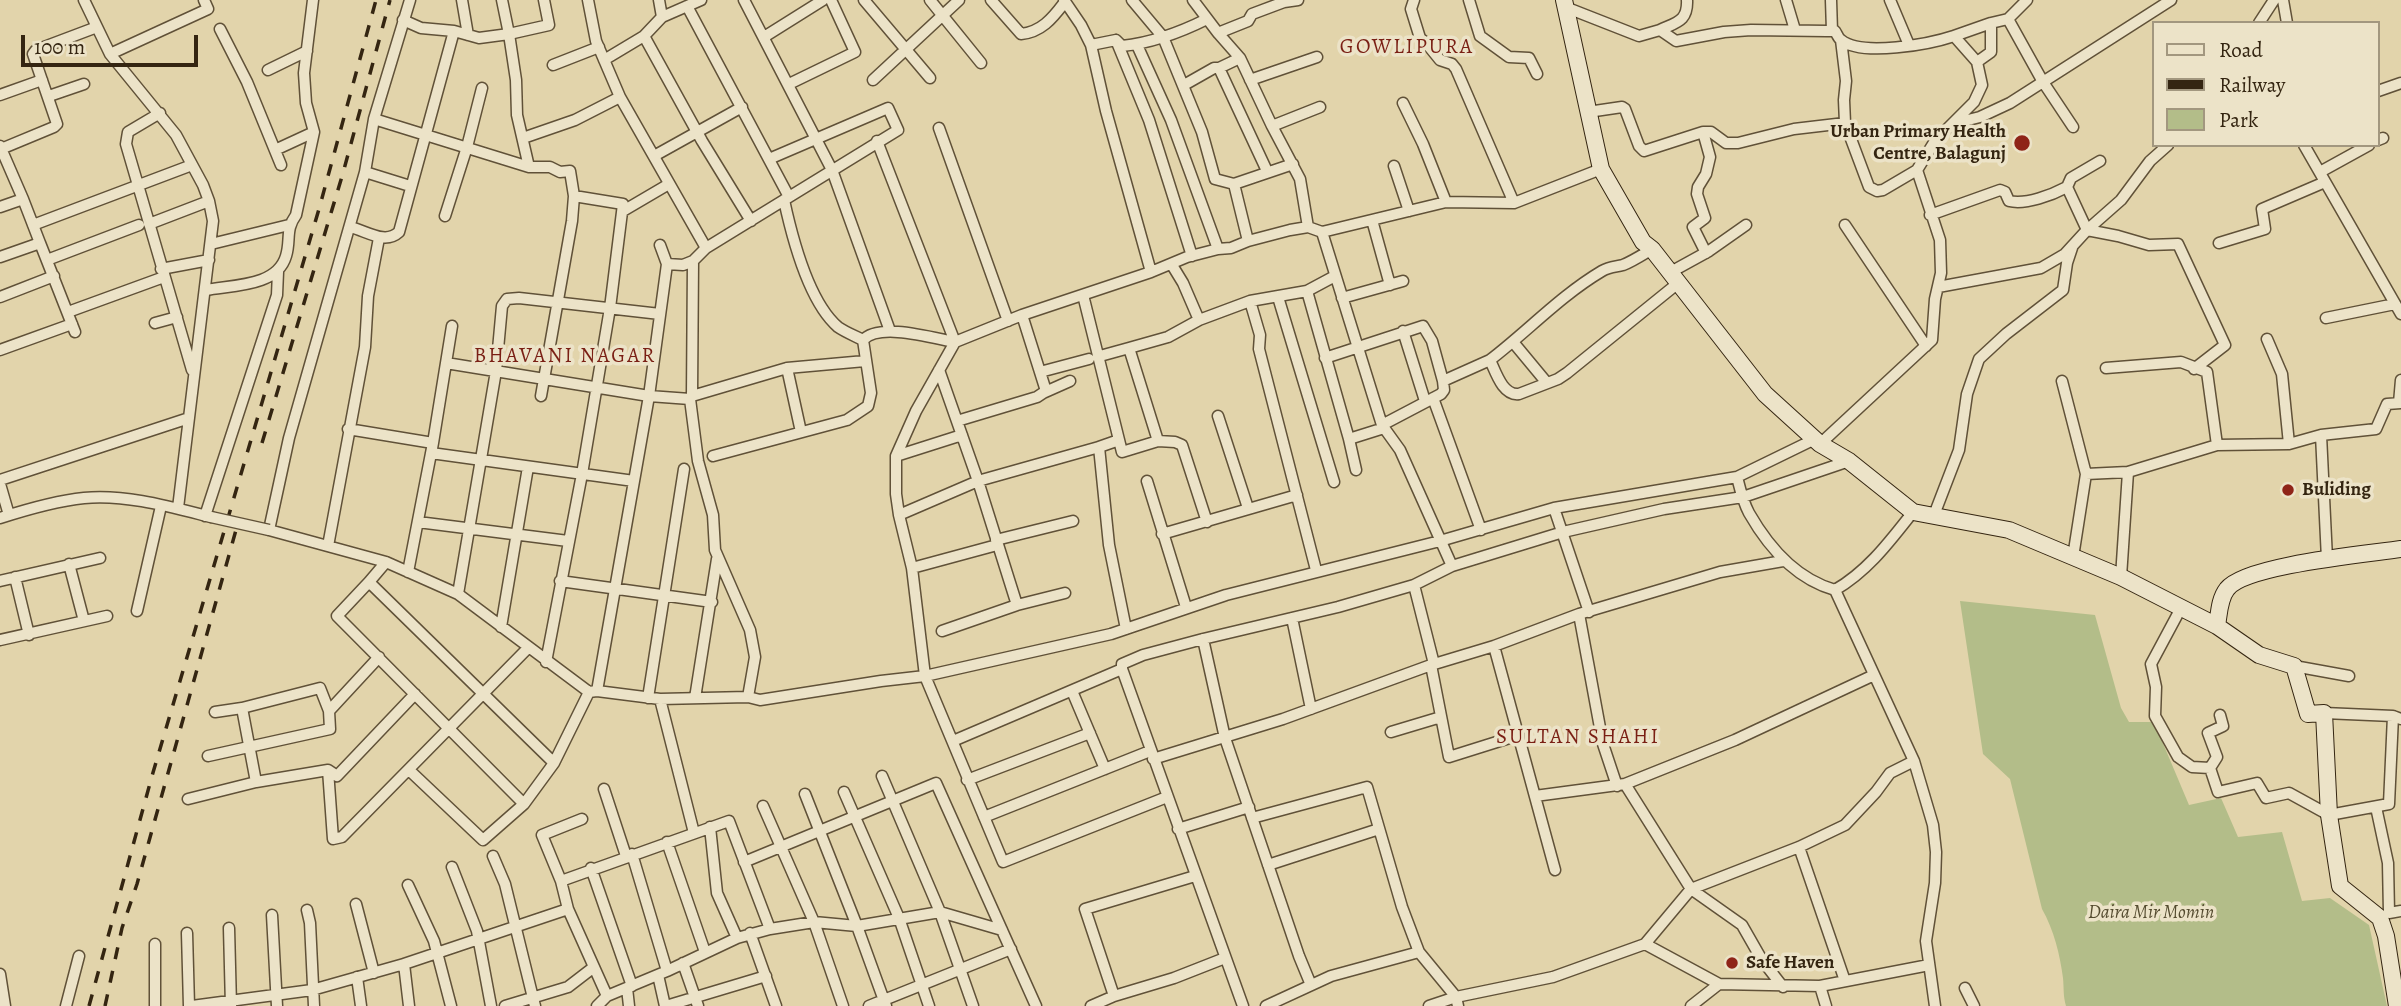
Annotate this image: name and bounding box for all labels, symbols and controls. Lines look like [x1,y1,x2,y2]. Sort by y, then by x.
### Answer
scale bar [24,21,201,65]
legend [2152,21,2380,147]
text: 100 m [34,33,85,61]
district label: GOWLIPURA [1341,35,1473,61]
text: Road [2219,36,2263,64]
text: Railway [2219,71,2285,99]
text: Park [2219,106,2258,134]
place label: Urban Primary Health Centre, Balagunj [1830,121,2006,165]
marker: Urban Primary Health Centre, Balagunj [2012,133,2032,153]
district label: BHAVANI NAGAR [475,344,655,370]
place label: Buliding [2302,479,2371,501]
marker: Buliding [2280,482,2296,498]
district label: SULTAN SHAHI [1497,725,1659,751]
park label: Daira Mir Momin [2088,902,2214,924]
place label: Safe Haven [1746,952,1834,974]
marker: Safe Haven [1724,955,1740,971]

